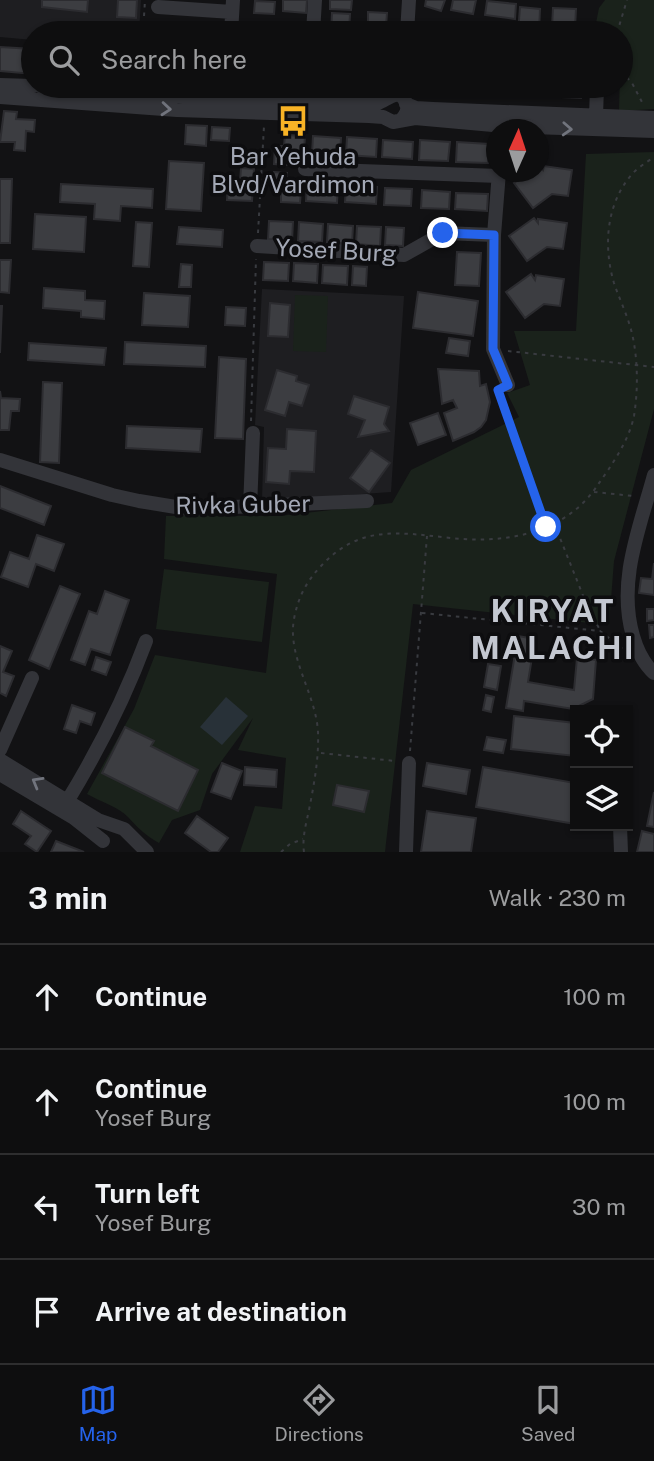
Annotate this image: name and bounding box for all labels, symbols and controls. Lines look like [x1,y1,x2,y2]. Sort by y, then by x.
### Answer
search box [21,21,633,98]
icon: search [45,41,83,79]
text: Search here [101,44,247,75]
one-way arrow [161,101,172,116]
bus stop icon: Bar Yehuda Blvd/Vardimon [276,104,310,138]
north arrow [486,119,549,182]
one-way arrow [562,122,573,137]
place label: Bar Yehuda Blvd/Vardimon [211,142,375,198]
route end [427,217,458,248]
street label: Yosef Burg [275,233,397,267]
street label: Rivka Guber [175,489,311,519]
route start [530,511,561,542]
district label: KIRYAT MALACHI [470,592,636,666]
map controls [570,705,633,831]
button: locate [570,705,633,768]
button: layers [570,768,633,831]
one-way arrow [31,777,44,790]
text: 3 min [28,880,107,916]
text: Walk · 230 m [489,884,626,911]
icon: ahead [28,978,66,1016]
text: Continue [95,981,207,1012]
text: 100 m [563,983,626,1010]
text: Continue [95,1073,207,1104]
icon: ahead [28,1083,66,1121]
text: 100 m [563,1088,626,1115]
text: Yosef Burg [95,1104,211,1131]
text: Turn left [95,1178,200,1209]
icon: left [28,1188,66,1226]
text: 30 m [572,1193,626,1220]
text: Yosef Burg [95,1209,211,1236]
icon: arrive [28,1293,66,1331]
text: Arrive at destination [95,1296,347,1327]
tab: Map [79,1381,117,1445]
tab: Directions [274,1381,364,1445]
tab: Saved [521,1381,575,1445]

